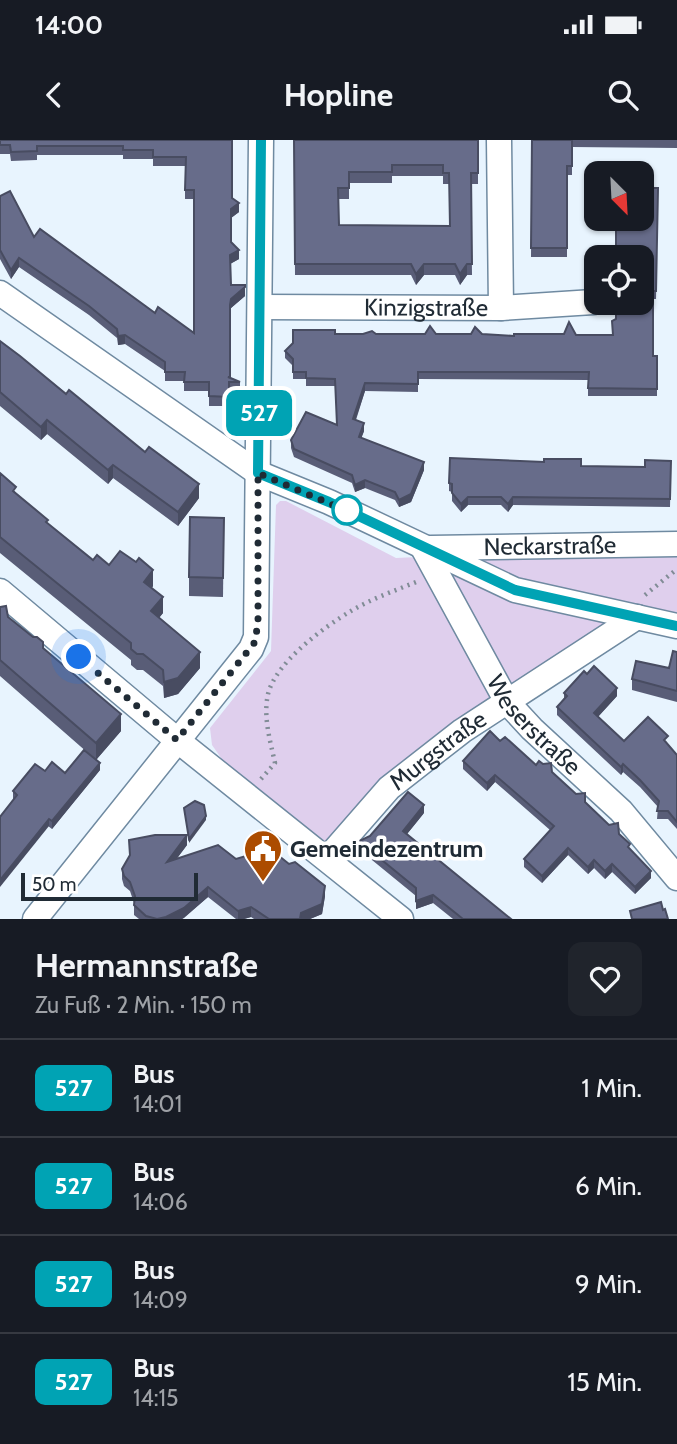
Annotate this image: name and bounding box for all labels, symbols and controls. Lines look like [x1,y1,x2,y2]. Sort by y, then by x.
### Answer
text: 14:00 [35,9,103,41]
text: Hopline [284,75,393,114]
icon: back [35,76,73,114]
icon: search [604,76,642,114]
north arrow [584,161,654,231]
map controls [584,161,654,315]
button: locate [584,245,654,315]
street label: Kinzigstraße [364,292,488,322]
line badge: 527 [219,390,299,436]
text: 527 [240,398,278,427]
unlabelled marker [332,495,362,525]
street label: Neckarstraße [483,530,616,561]
your location [61,639,96,674]
street label: Weserstraße [481,669,587,781]
street label: Murgstraße [383,704,492,796]
public building icon: Gemeindezentrum [242,828,284,883]
place label: Gemeindezentrum [290,834,483,863]
scale bar [21,870,198,902]
text: 50 m [32,873,76,896]
button: heart [568,942,642,1016]
text: Hermannstraße [35,945,258,985]
text: Zu Fuß · 2 Min. · 150 m [35,991,252,1019]
text: Bus [133,1058,174,1090]
text: 1 Min. [581,1072,642,1104]
text: 527 [55,1073,92,1102]
text: 14:01 [133,1090,182,1118]
text: Bus [133,1156,174,1188]
text: 6 Min. [575,1170,642,1202]
text: 527 [55,1171,92,1200]
text: 14:06 [133,1188,188,1216]
text: Bus [133,1254,174,1286]
text: 9 Min. [575,1268,642,1300]
text: 527 [55,1269,92,1298]
text: 14:09 [133,1286,188,1314]
text: Bus [133,1352,174,1384]
text: 15 Min. [567,1366,642,1398]
text: 527 [55,1367,92,1396]
text: 14:15 [133,1384,179,1412]

